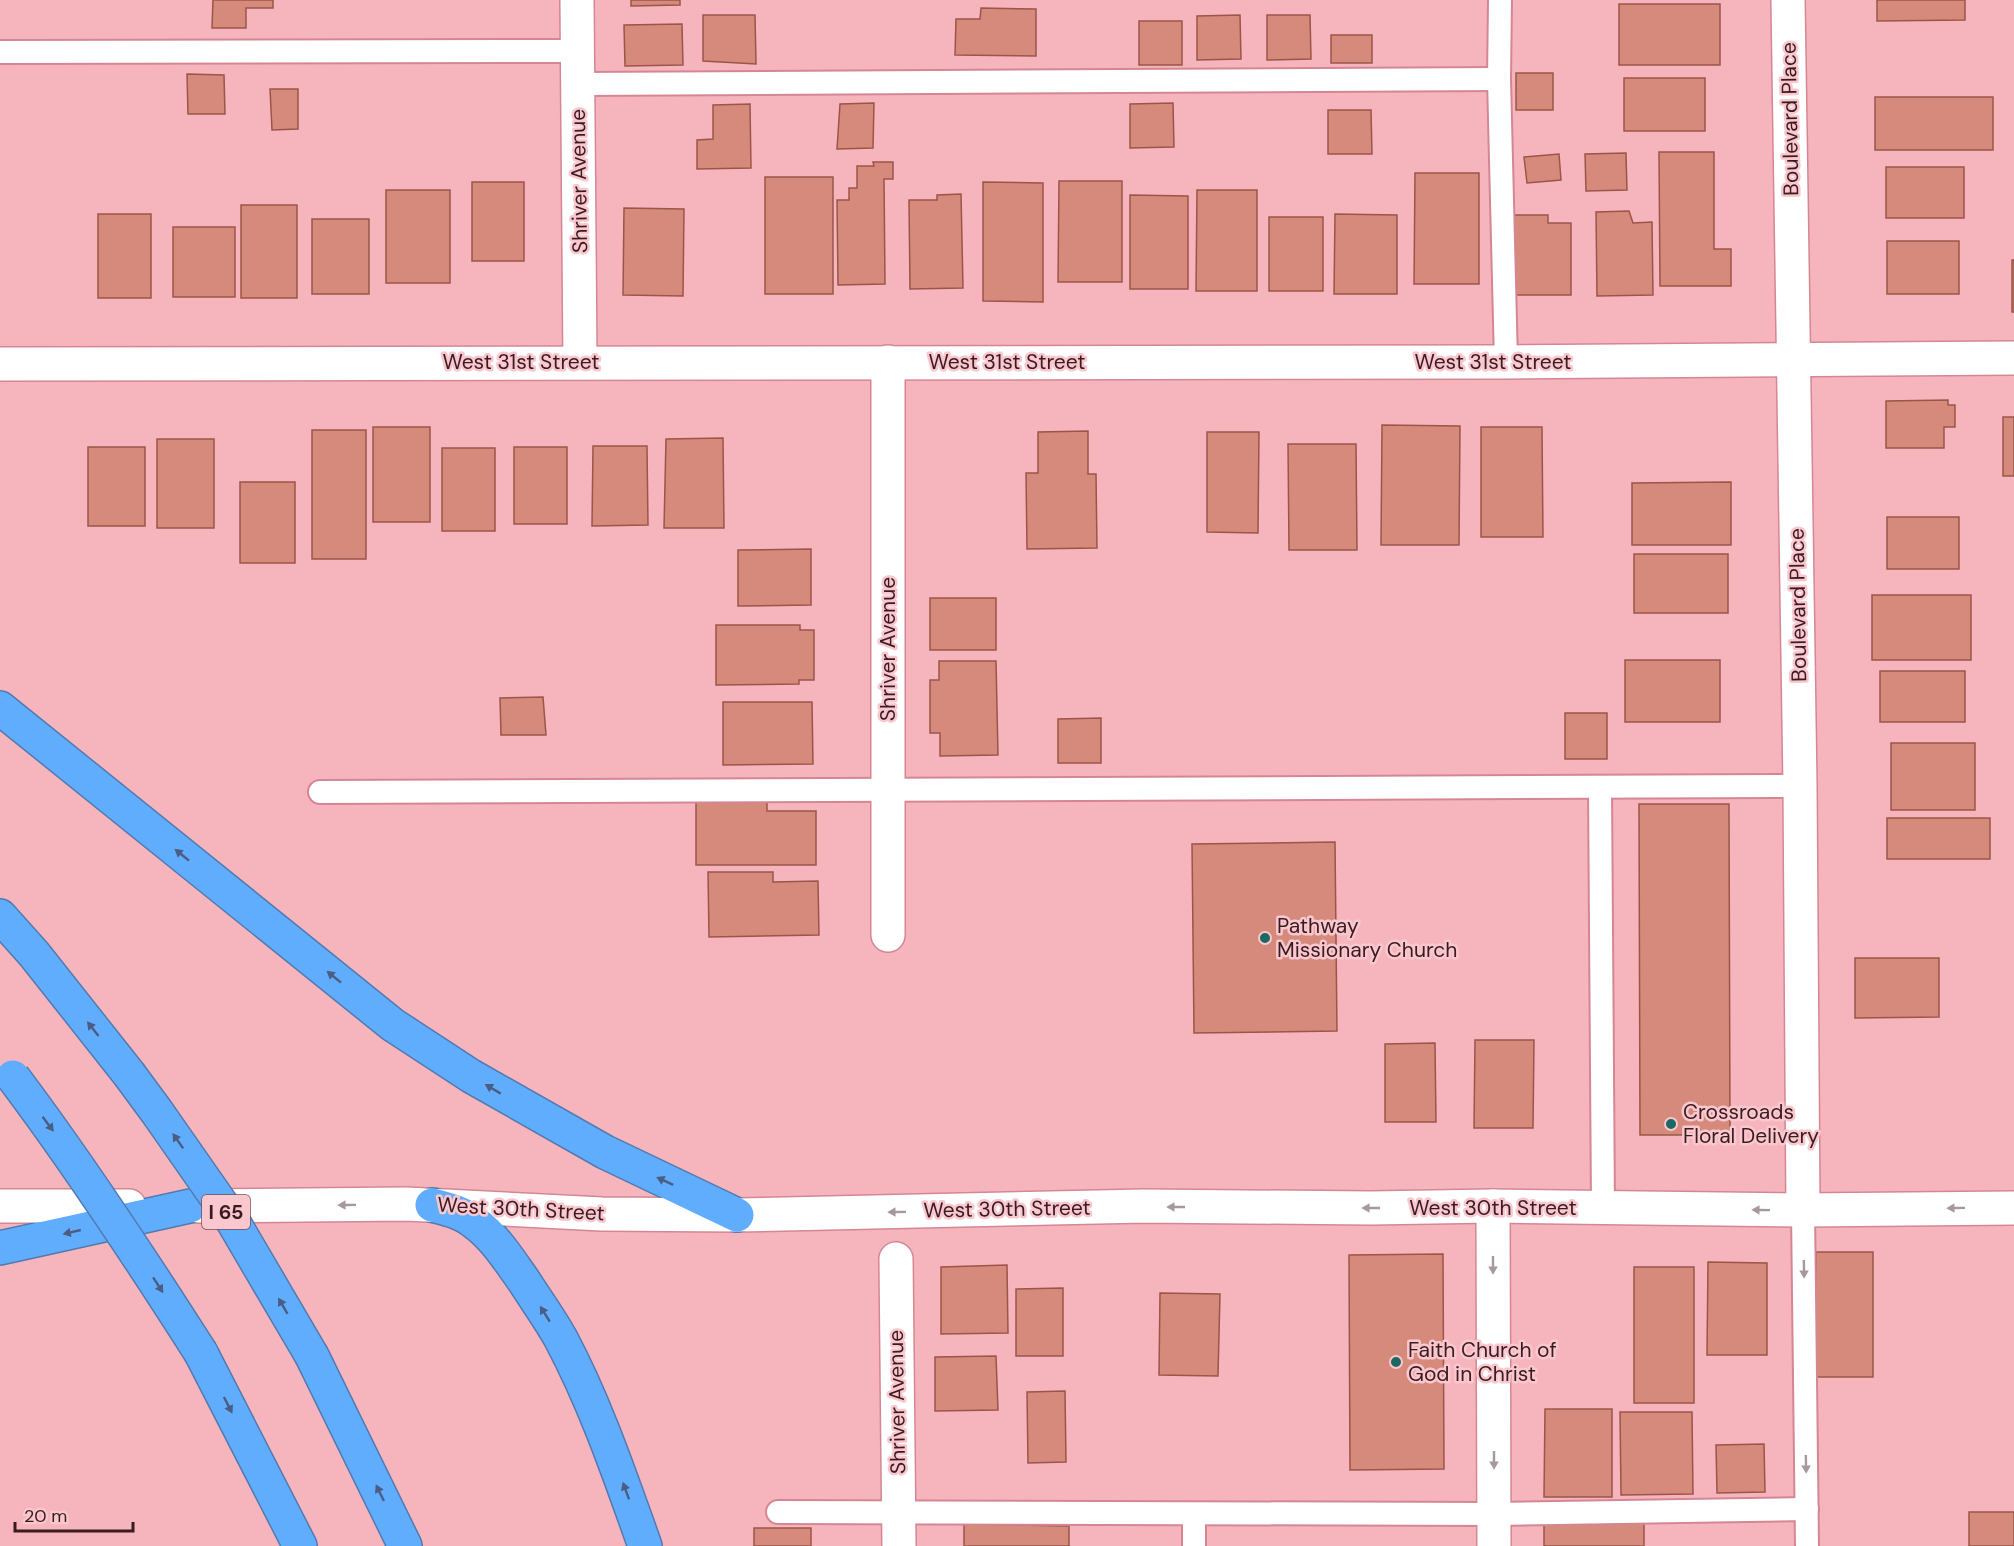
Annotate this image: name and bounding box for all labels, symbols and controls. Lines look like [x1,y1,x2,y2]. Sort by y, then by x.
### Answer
street label: Boulevard Place [1775,42,1805,196]
street label: Shriver Avenue [564,109,594,253]
street label: West 31st Street [442,348,600,376]
street label: West 31st Street [928,348,1086,376]
street label: West 31st Street [1414,348,1572,376]
street label: Boulevard Place [1783,528,1813,682]
street label: Shriver Avenue [874,577,902,721]
one-way arrow [174,848,190,861]
place label: Pathway Missionary Church [1277,912,1457,964]
marker: Pathway Missionary Church [1258,931,1272,945]
one-way arrow [326,971,342,984]
one-way arrow [87,1021,99,1036]
one-way arrow [485,1084,501,1095]
place label: Crossroads Floral Delivery [1683,1098,1819,1150]
one-way arrow [42,1115,54,1131]
marker: Crossroads Floral Delivery [1664,1117,1678,1131]
one-way arrow [172,1134,184,1150]
one-way arrow [657,1176,674,1185]
street label: West 30th Street [437,1191,605,1227]
street label: West 30th Street [923,1194,1091,1224]
street label: West 30th Street [1409,1194,1577,1222]
road number: I 65 [202,1195,250,1229]
one-way arrow [338,1201,357,1210]
one-way arrow [1167,1202,1186,1211]
one-way arrow [1362,1203,1381,1213]
one-way arrow [1946,1203,1965,1213]
one-way arrow [1751,1205,1770,1214]
one-way arrow [888,1207,907,1216]
one-way arrow [62,1228,81,1237]
one-way arrow [1488,1255,1498,1274]
one-way arrow [1799,1259,1809,1278]
one-way arrow [152,1277,163,1293]
one-way arrow [278,1297,288,1314]
one-way arrow [540,1305,551,1322]
street label: Shriver Avenue [882,1330,912,1474]
place label: Faith Church of God in Christ [1408,1336,1557,1388]
marker: Faith Church of God in Christ [1389,1355,1403,1369]
one-way arrow [223,1397,233,1414]
one-way arrow [1489,1450,1499,1469]
one-way arrow [1801,1454,1811,1473]
one-way arrow [620,1482,630,1500]
one-way arrow [375,1485,384,1502]
scale bar [15,1495,134,1533]
text: 20 m [24,1504,67,1528]

